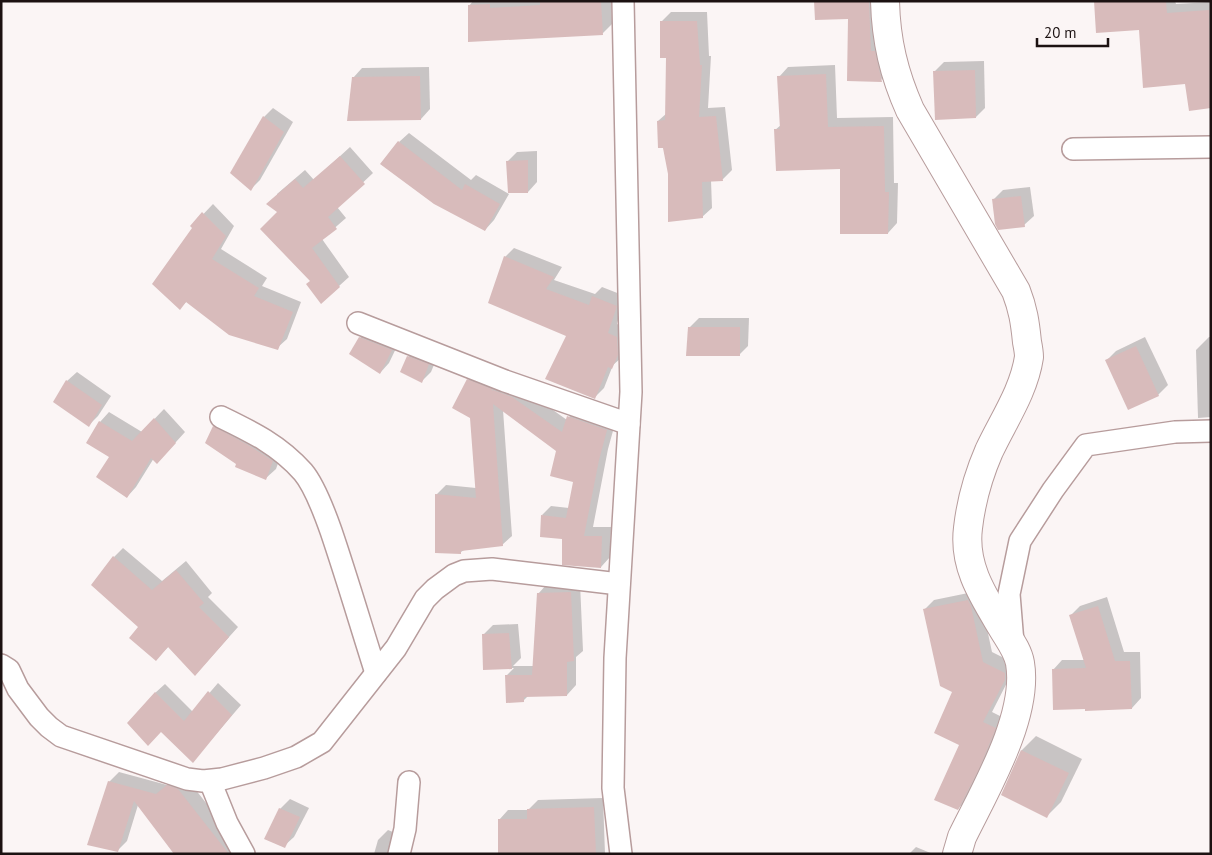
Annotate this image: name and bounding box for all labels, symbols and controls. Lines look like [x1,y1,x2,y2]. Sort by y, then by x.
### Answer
scale bar [1037,15,1108,47]
text: 20 m [1044,23,1077,42]

